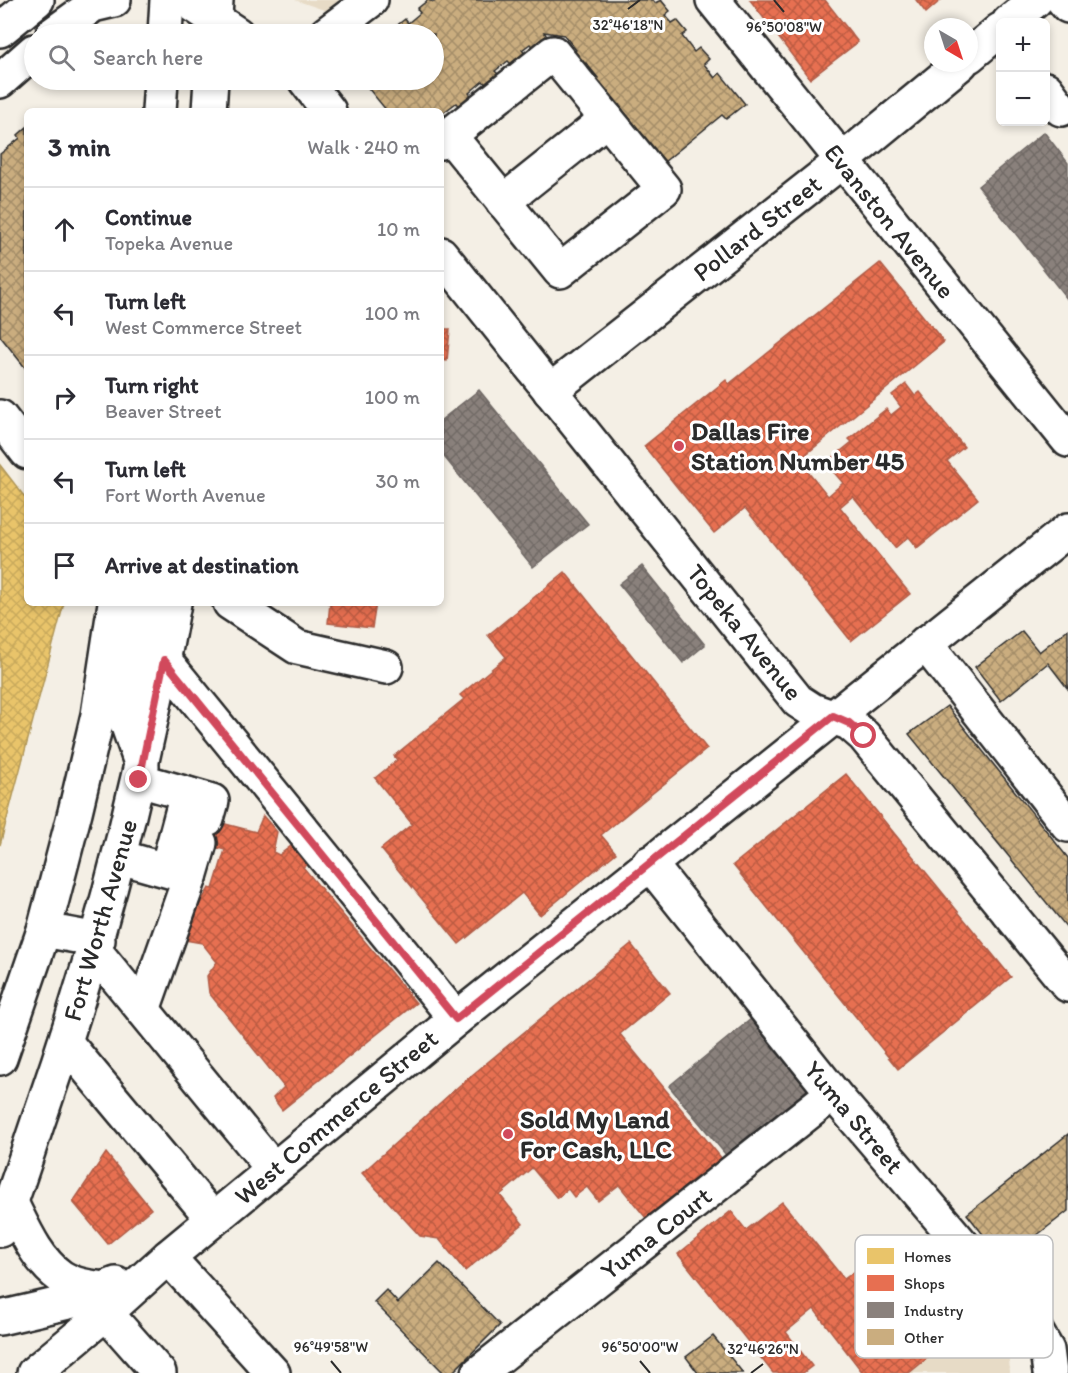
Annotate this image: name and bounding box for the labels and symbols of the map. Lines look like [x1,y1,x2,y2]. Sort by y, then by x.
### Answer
text: 32°46'18"N [592,16,664,34]
text: 96°50'08"W [746,18,822,36]
north arrow [924,18,978,72]
street label: Evanston Avenue [818,137,962,305]
street label: Pollard Street [686,168,828,288]
place label: Dallas Fire Station Number 45 [691,415,905,477]
marker: Dallas Fire Station Number 45 [672,439,686,453]
street label: Topeka Avenue [680,557,810,707]
route start [850,722,876,748]
route end [125,766,151,792]
street label: Fort Worth Avenue [56,815,144,1025]
street label: West Commerce Street [228,1022,445,1212]
street label: Yuma Street [797,1054,911,1180]
place label: Sold My Land For Cash, LLC [520,1103,672,1165]
marker: Sold My Land For Cash, LLC [501,1127,515,1141]
street label: Yuma Court [594,1179,718,1286]
legend [855,1235,1053,1358]
text: Homes [904,1247,951,1266]
text: Shops [904,1274,945,1293]
text: Industry [904,1301,964,1320]
text: Other [904,1328,944,1347]
text: 96°49'58"W [294,1338,368,1356]
text: 96°50'00"W [602,1338,679,1356]
text: 32°46'26"N [727,1340,799,1358]

